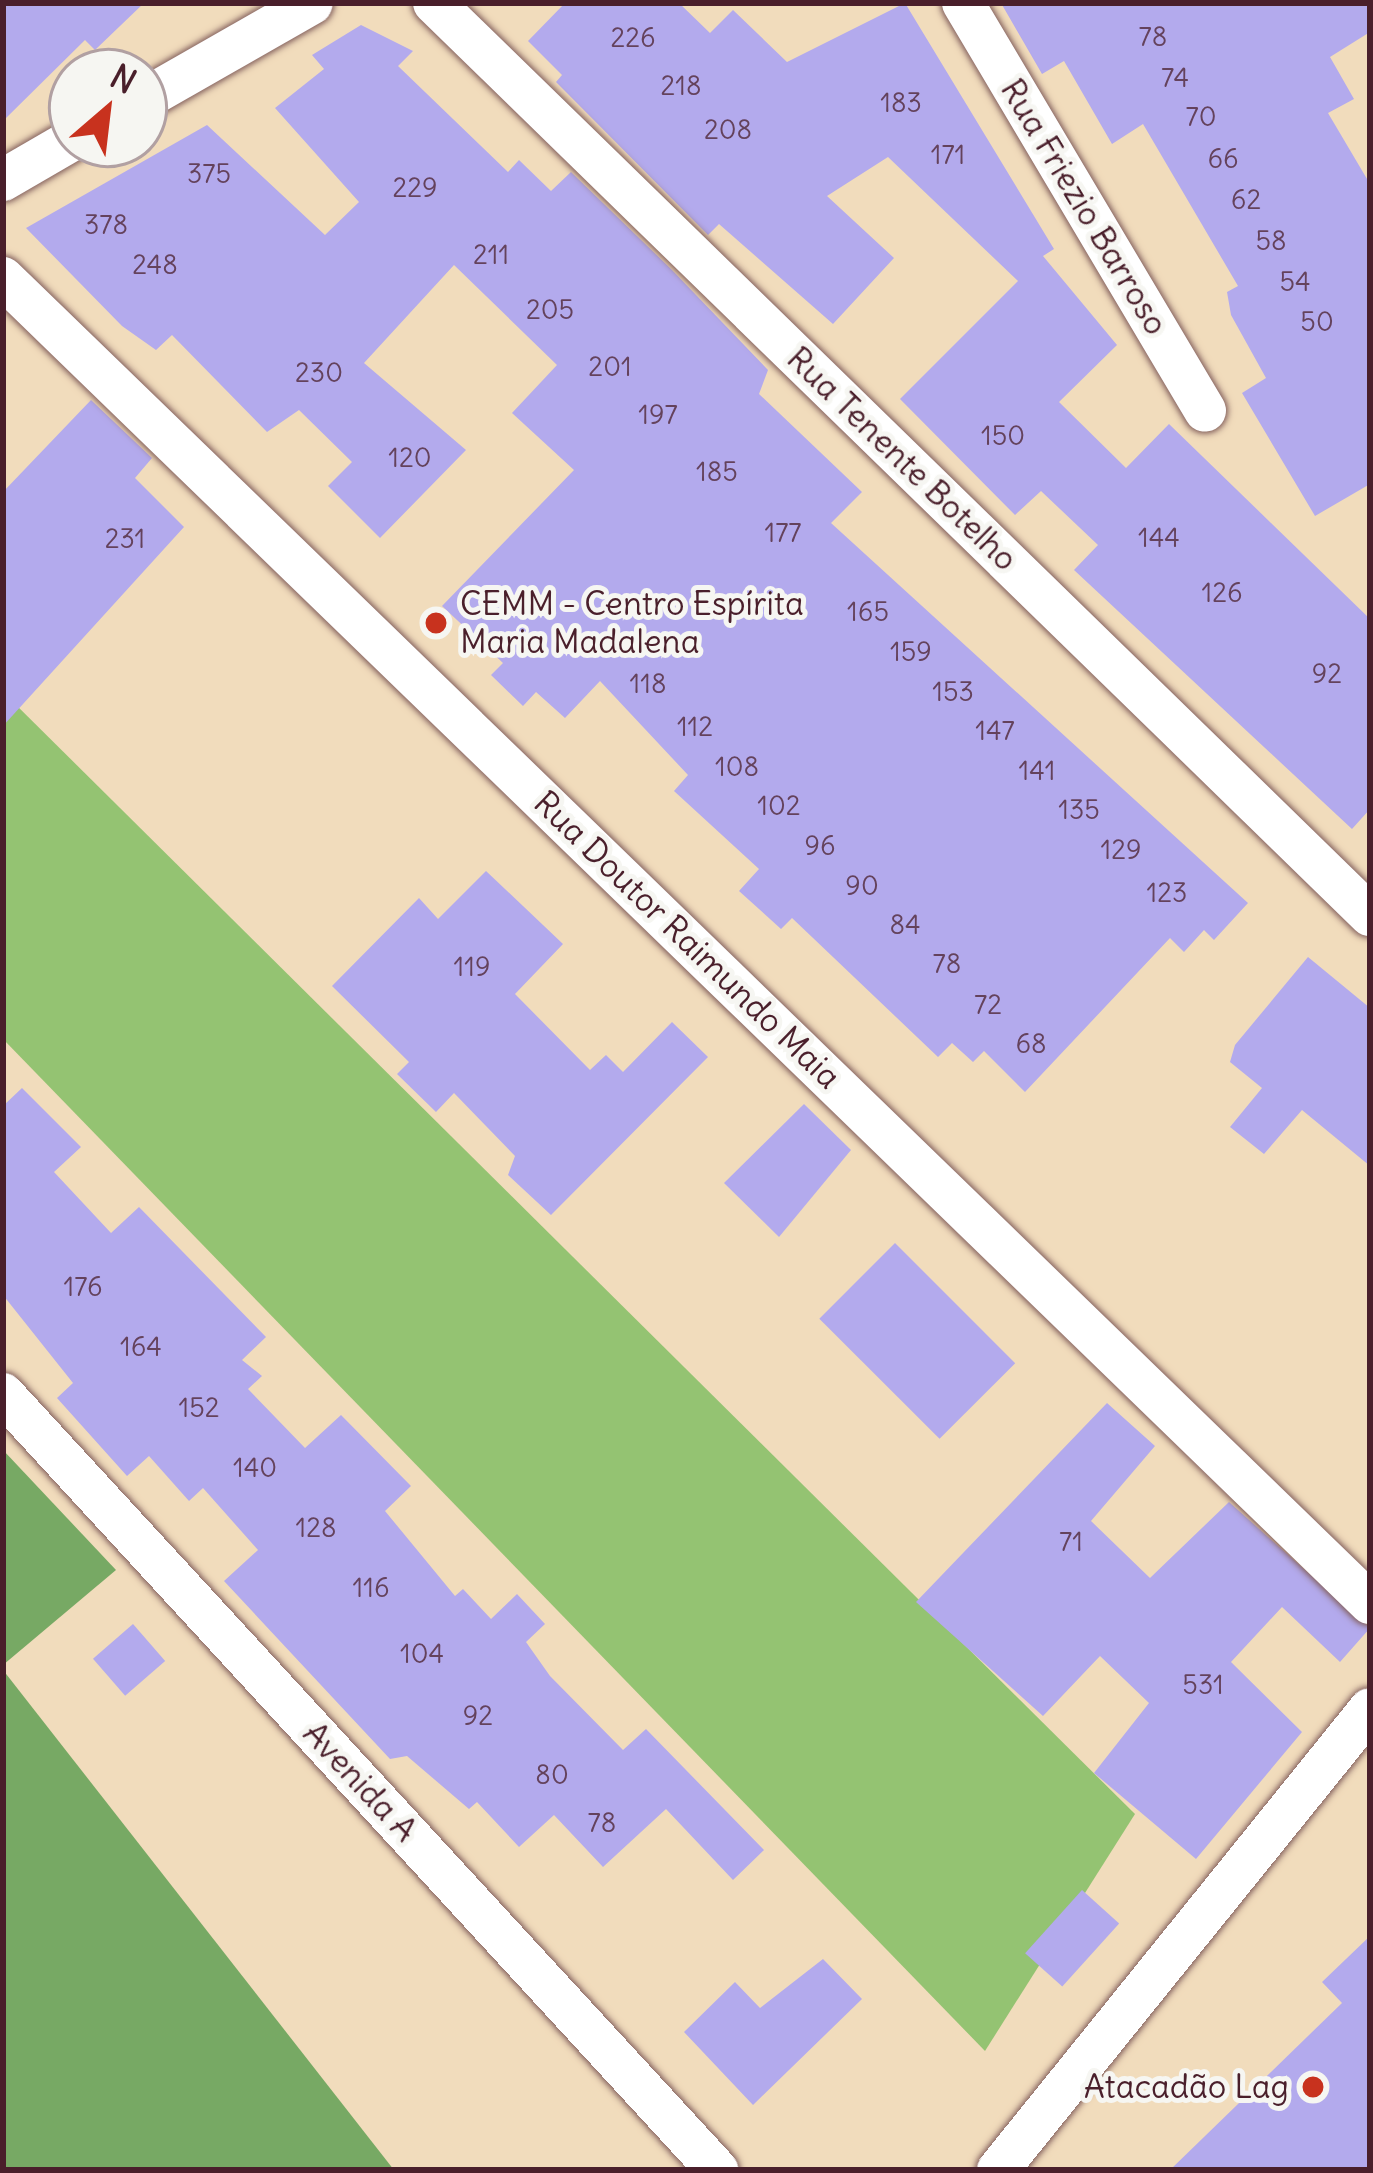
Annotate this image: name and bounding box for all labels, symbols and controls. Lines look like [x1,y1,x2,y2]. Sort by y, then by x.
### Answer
house number: 78 [1139,21,1167,53]
house number: 226 [610,22,656,54]
north arrow [48,48,168,168]
text: N [104,55,143,103]
house number: 74 [1161,62,1189,94]
house number: 218 [660,70,702,102]
street label: Rua Friezio Barroso [992,72,1176,342]
house number: 183 [880,87,922,119]
house number: 70 [1186,101,1216,133]
house number: 208 [704,114,752,146]
house number: 171 [931,139,965,171]
house number: 66 [1207,143,1239,175]
house number: 375 [187,158,231,190]
house number: 229 [392,172,438,204]
house number: 62 [1231,184,1261,216]
house number: 378 [84,209,128,241]
house number: 58 [1255,225,1287,257]
house number: 211 [473,239,509,271]
house number: 248 [132,249,178,281]
house number: 54 [1279,266,1311,298]
house number: 205 [526,294,574,326]
house number: 50 [1300,306,1334,338]
street label: Rua Tenente Botelho [779,339,1025,579]
house number: 201 [588,351,632,383]
house number: 230 [295,357,343,389]
house number: 197 [638,399,678,431]
house number: 150 [981,420,1025,452]
house number: 120 [388,442,432,474]
house number: 185 [696,456,738,488]
house number: 177 [764,517,802,549]
house number: 144 [1138,522,1180,554]
house number: 231 [105,523,145,555]
house number: 126 [1201,577,1243,609]
place label: CEMM - Centro Espírita Maria Madalena [460,584,804,662]
house number: 165 [847,596,889,628]
marker: CEMM - Centro Espírita Maria Madalena [423,610,449,636]
house number: 159 [890,636,932,668]
house number: 92 [1312,658,1342,690]
house number: 118 [630,668,666,700]
house number: 153 [932,676,974,708]
house number: 112 [677,711,713,743]
house number: 147 [975,715,1015,747]
house number: 108 [715,751,759,783]
house number: 141 [1019,755,1055,787]
street label: Rua Doutor Raimundo Maia [526,783,848,1097]
house number: 102 [757,790,801,822]
house number: 135 [1058,794,1100,826]
house number: 96 [804,830,836,862]
house number: 129 [1100,834,1142,866]
house number: 90 [845,870,879,902]
house number: 123 [1147,877,1187,909]
house number: 84 [889,909,921,941]
house number: 78 [933,948,961,980]
house number: 119 [454,951,490,983]
house number: 72 [974,989,1002,1021]
house number: 68 [1015,1028,1047,1060]
house number: 176 [63,1271,103,1303]
house number: 164 [120,1331,162,1363]
house number: 152 [178,1392,220,1424]
house number: 140 [233,1452,277,1484]
house number: 128 [295,1512,337,1544]
house number: 71 [1059,1526,1083,1558]
house number: 116 [352,1572,390,1604]
house number: 104 [400,1638,444,1670]
house number: 531 [1182,1669,1224,1701]
house number: 92 [463,1700,493,1732]
street label: Avenida A [295,1714,425,1850]
house number: 80 [535,1759,569,1791]
house number: 78 [588,1807,616,1839]
place label: Atacadão Lag [1084,2067,1289,2107]
marker: Atacadão Lag [1300,2074,1326,2100]

